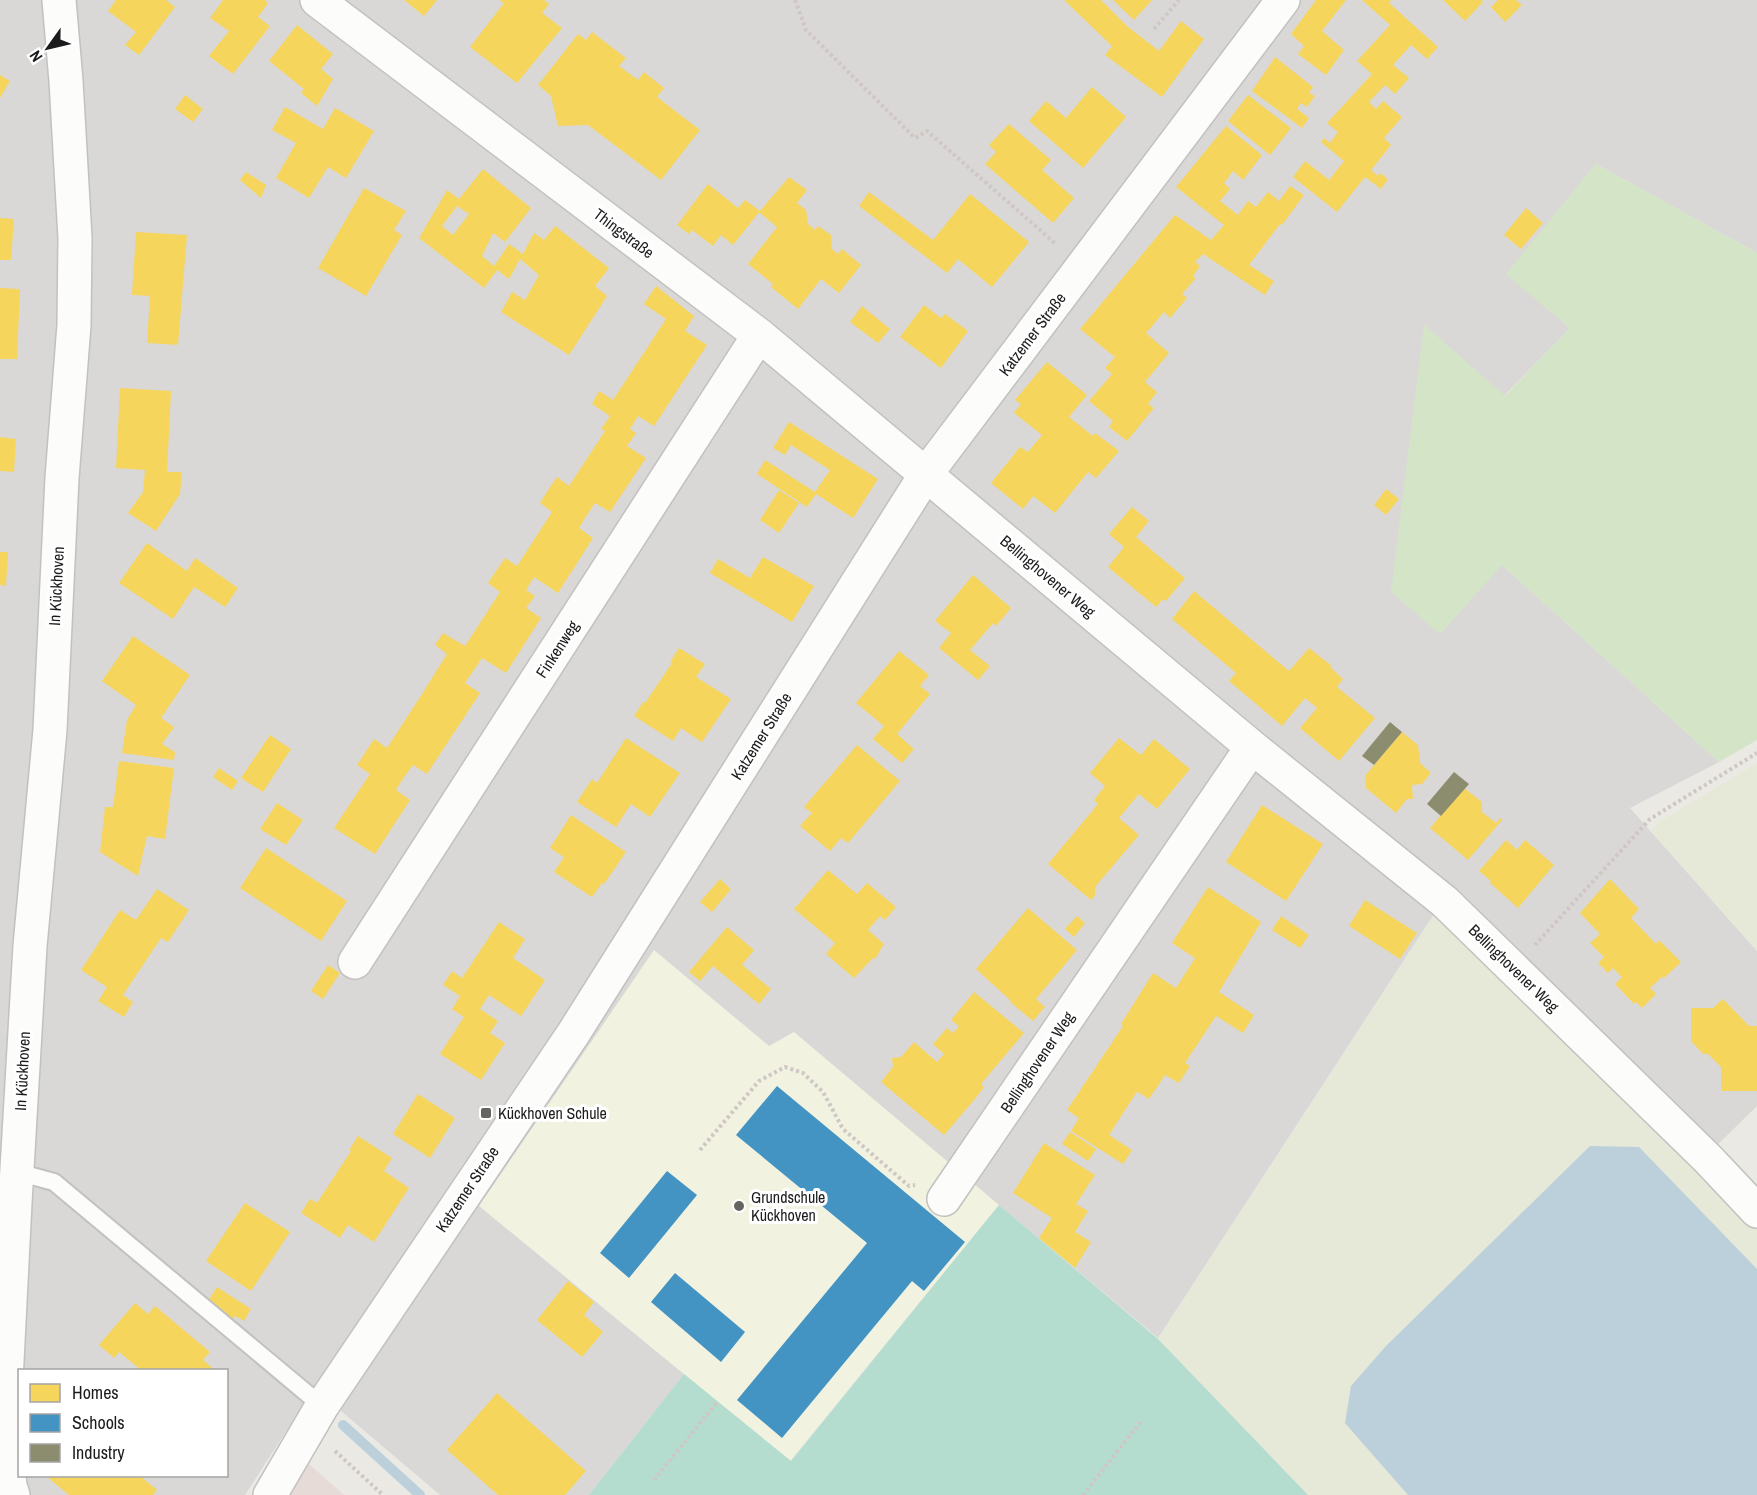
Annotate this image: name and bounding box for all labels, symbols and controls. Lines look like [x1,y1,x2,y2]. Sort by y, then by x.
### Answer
north arrow [18,18,78,78]
text: N [24,46,47,66]
street label: Thingstraße [589,203,659,263]
street label: Katzemer Straße [993,288,1071,380]
street label: Bellinghovener Weg [996,530,1101,623]
street label: In Kückhoven [43,546,69,626]
street label: Finkenweg [530,616,584,682]
street label: Katzemer Straße [725,688,797,784]
street label: Bellinghovener Weg [1464,919,1565,1017]
street label: Bellinghovener Weg [995,1006,1079,1117]
street label: In Kückhoven [9,1031,35,1111]
place label: Kückhoven Schule [498,1102,607,1124]
marker: Kückhoven Schule [479,1106,493,1120]
street label: Katzemer Straße [430,1142,504,1236]
place label: Grundschule Kückhoven [751,1186,825,1226]
marker: Grundschule Kückhoven [732,1199,746,1213]
legend [18,1369,228,1477]
text: Homes [72,1380,119,1405]
text: Schools [72,1410,125,1435]
text: Industry [72,1440,125,1465]

